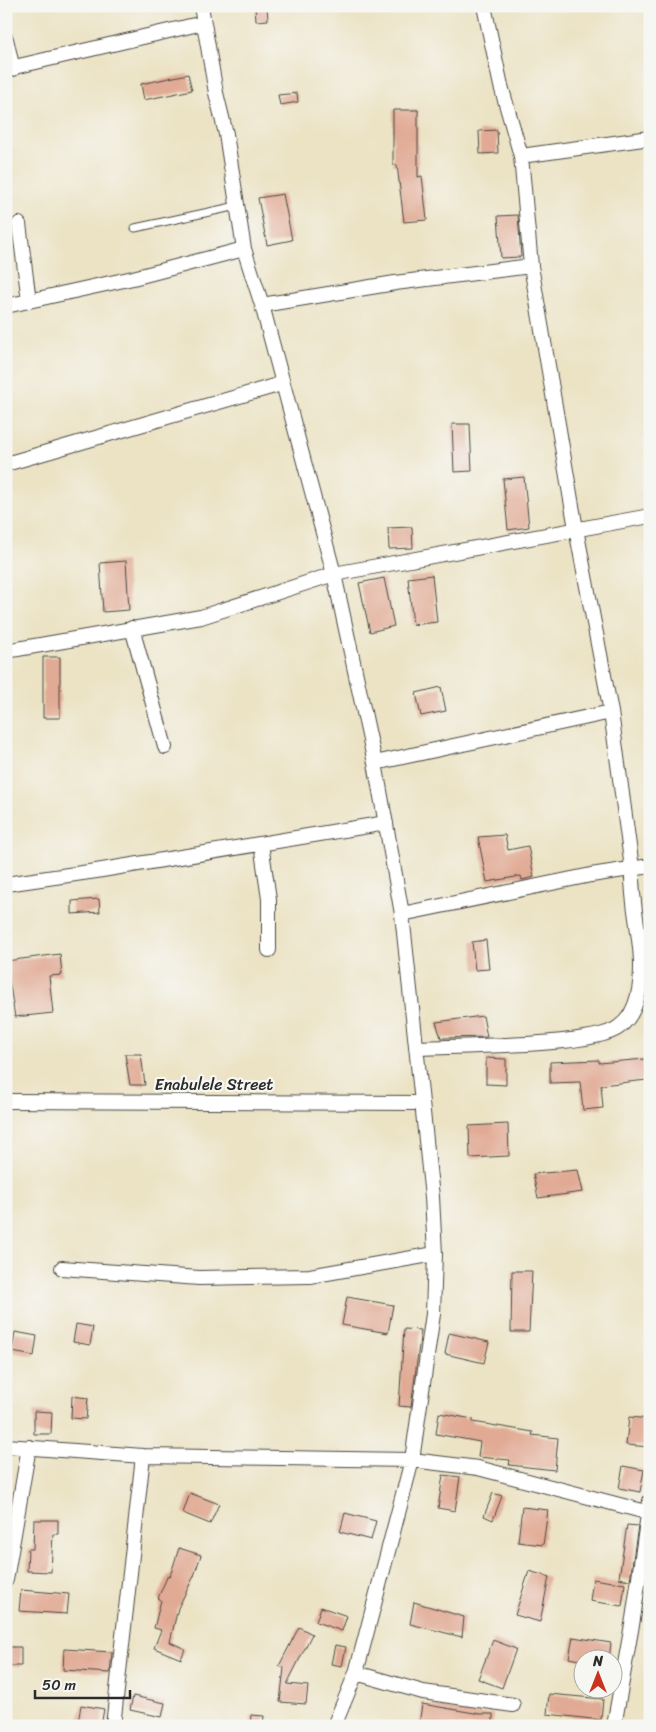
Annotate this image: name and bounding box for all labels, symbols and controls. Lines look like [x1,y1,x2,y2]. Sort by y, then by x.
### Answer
street label: Enabulele Street [155,1070,273,1099]
text: N [592,1649,603,1674]
north arrow [574,1650,624,1700]
scale bar [35,1667,130,1699]
text: 50 m [42,1672,77,1698]

